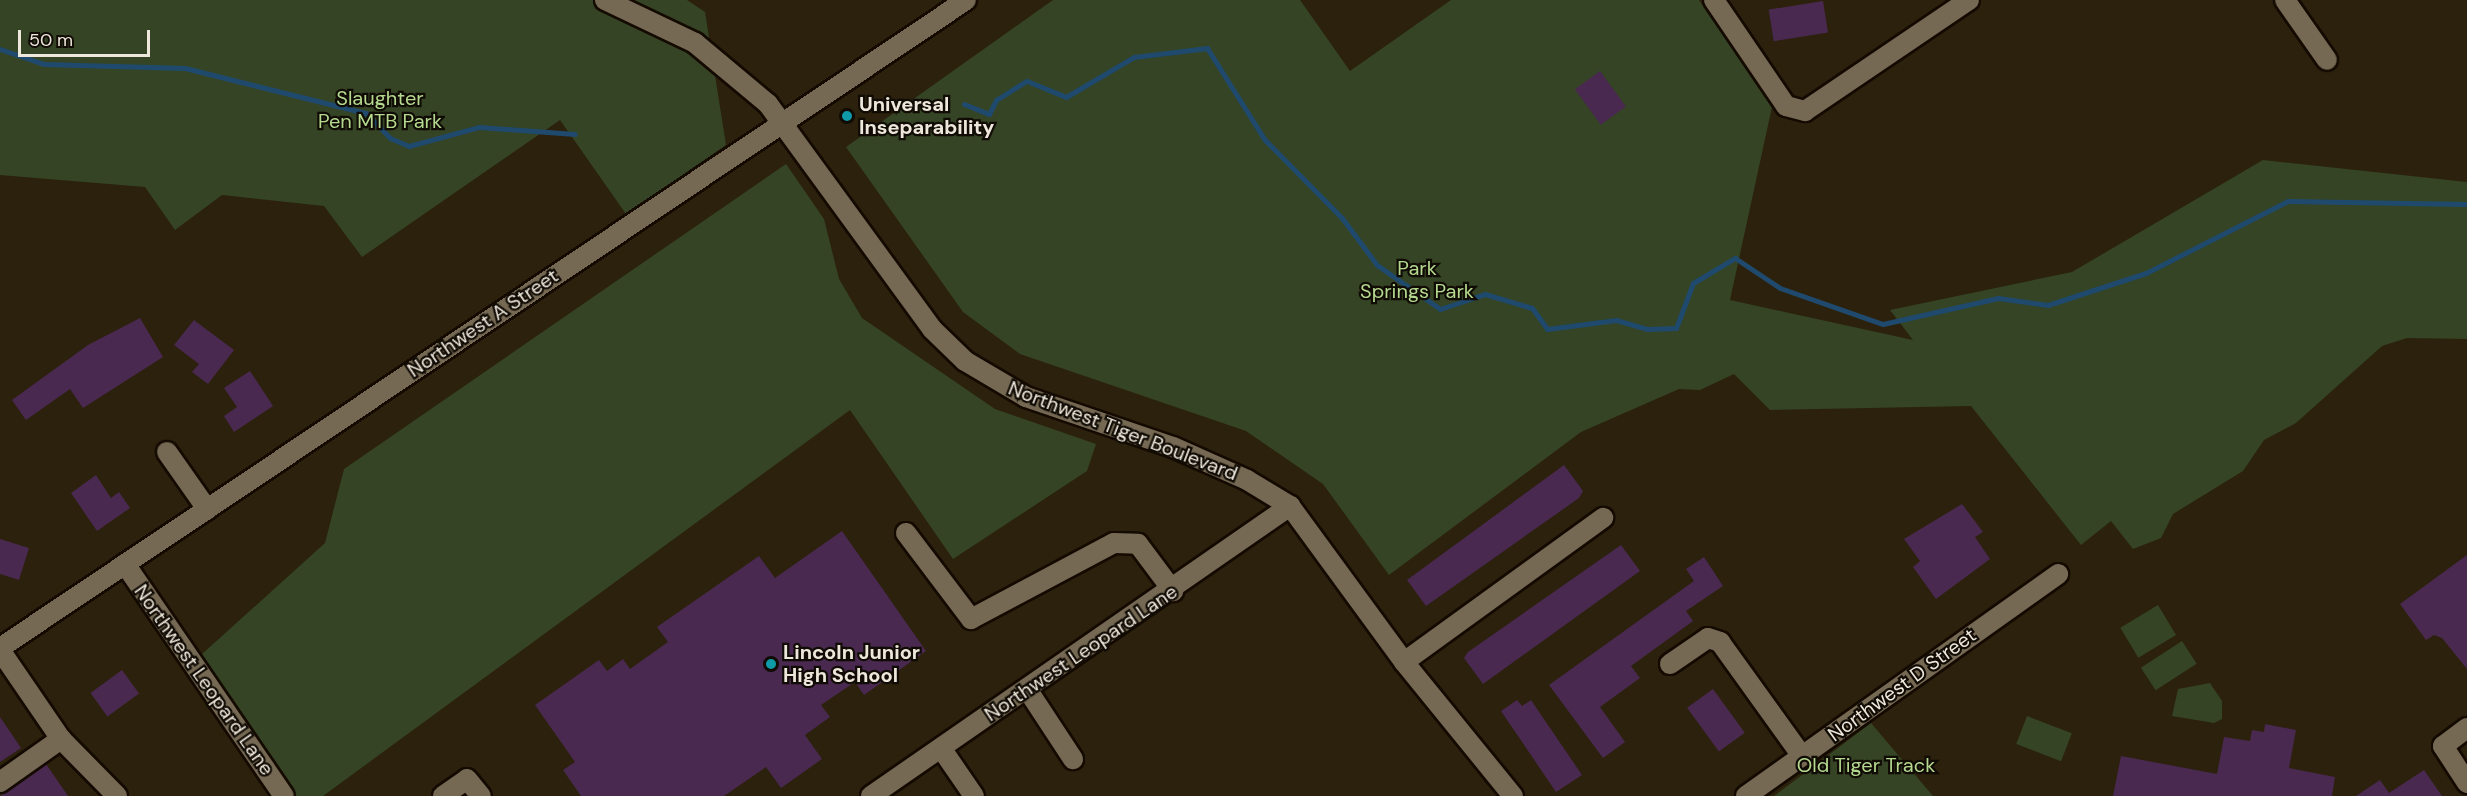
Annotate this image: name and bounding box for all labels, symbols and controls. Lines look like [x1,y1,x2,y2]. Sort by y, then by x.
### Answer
scale bar [21,18,153,56]
text: 50 m [29,28,73,52]
park label: Slaughter Pen MTB Park [318,87,442,134]
place label: Universal Inseparability [859,92,994,139]
marker: Universal Inseparability [840,109,854,123]
park label: Park Springs Park [1360,257,1474,304]
street label: Northwest A Street [403,264,563,382]
street label: Northwest Tiger Boulevard [1005,376,1241,486]
street label: Northwest Leopard Lane [980,579,1182,727]
street label: Northwest Leopard Lane [129,580,279,780]
street label: Northwest D Street [1823,623,1981,747]
place label: Lincoln Junior High School [783,640,920,687]
marker: Lincoln Junior High School [764,657,778,671]
park label: Old Tiger Track [1797,753,1935,777]

